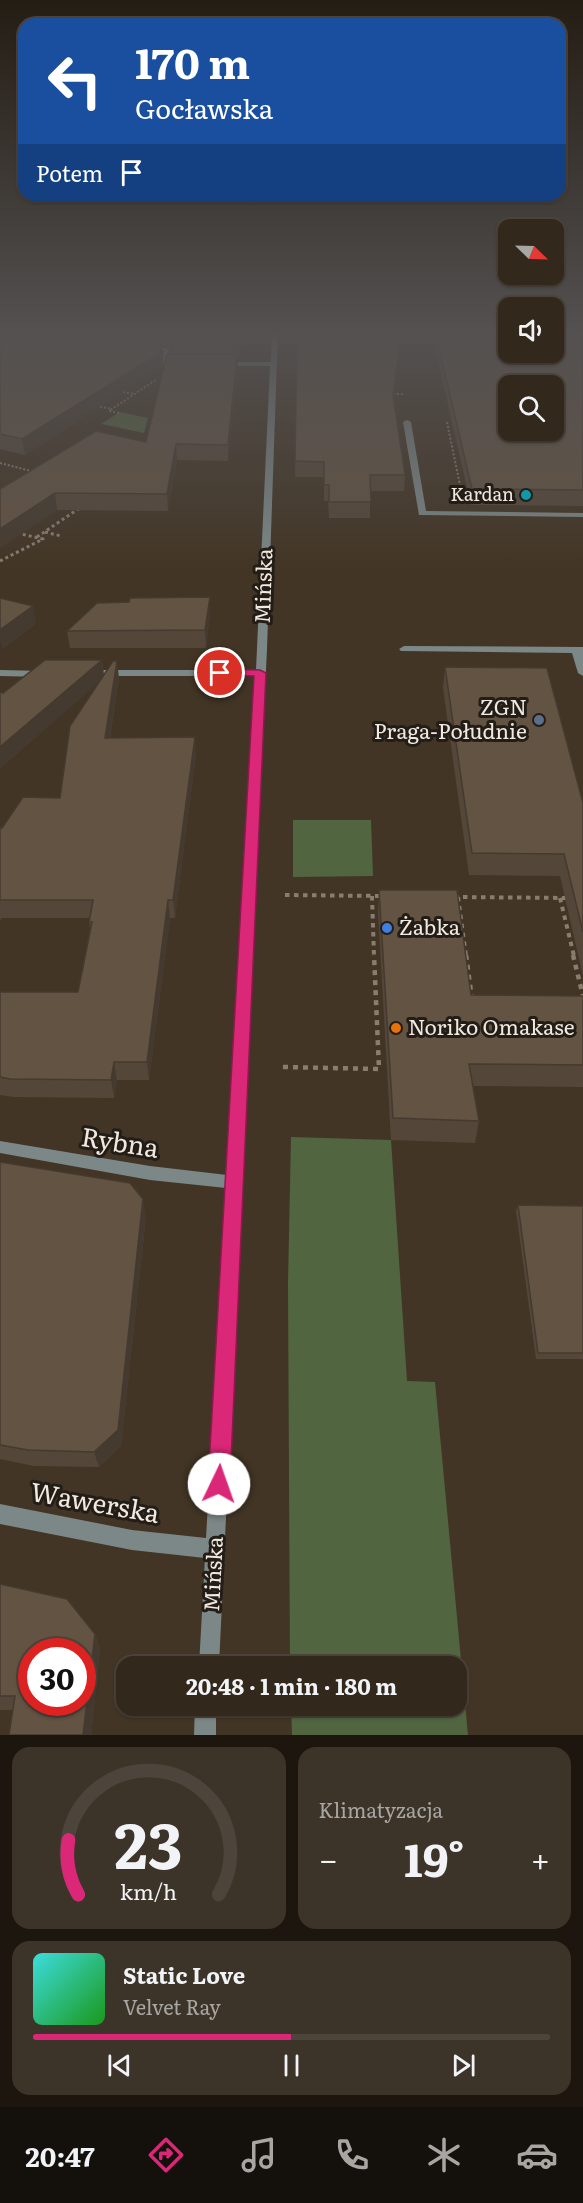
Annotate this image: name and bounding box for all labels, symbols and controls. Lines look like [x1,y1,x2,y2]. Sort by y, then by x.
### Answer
text: 170 m [135,30,250,92]
icon: left [36,42,114,120]
text: Gocławska [135,87,273,127]
text: Potem [36,156,103,189]
icon: arrive [115,156,148,189]
north arrow [498,219,564,285]
map controls [498,219,564,441]
button: sound [498,297,564,363]
button: search [498,375,564,441]
place label: Kardan [450,480,514,507]
marker: Kardan [519,488,533,502]
street label: Mińska [245,547,278,624]
pin [194,647,245,698]
icon: arrive [203,656,236,689]
place label: ZGN Praga-Południe [374,690,527,745]
marker: ZGN Praga-Południe [532,713,546,727]
place label: Żabka [399,910,461,941]
marker: Żabka [380,921,394,935]
place label: Noriko Omakase [408,1010,575,1041]
marker: Noriko Omakase [389,1021,403,1035]
street label: Rybna [79,1115,162,1166]
position arrow [187,1452,251,1516]
street label: Wawerska [28,1470,163,1531]
street label: Mińska [194,1535,229,1612]
speed limit sign: 30 [18,1638,96,1716]
text: 20:48 · 1 min · 180 m [186,1669,397,1702]
text: Klimatyzacja [319,1794,443,1824]
text: 23 [115,1796,183,1888]
text: 19° [404,1824,464,1891]
text: − [319,1833,338,1882]
text: + [531,1833,550,1882]
text: km/h [120,1875,177,1907]
text: Static Love [123,1958,245,1991]
text: Velvet Ray [123,1991,221,2021]
icon: previous [103,2049,136,2082]
icon: pause [275,2049,308,2082]
icon: next [447,2049,480,2082]
icon: directions [145,2134,187,2176]
icon: music [238,2134,280,2176]
icon: phone [331,2134,373,2176]
icon: climate [423,2134,465,2176]
icon: car [516,2134,558,2176]
text: 20:47 [25,2135,95,2175]

